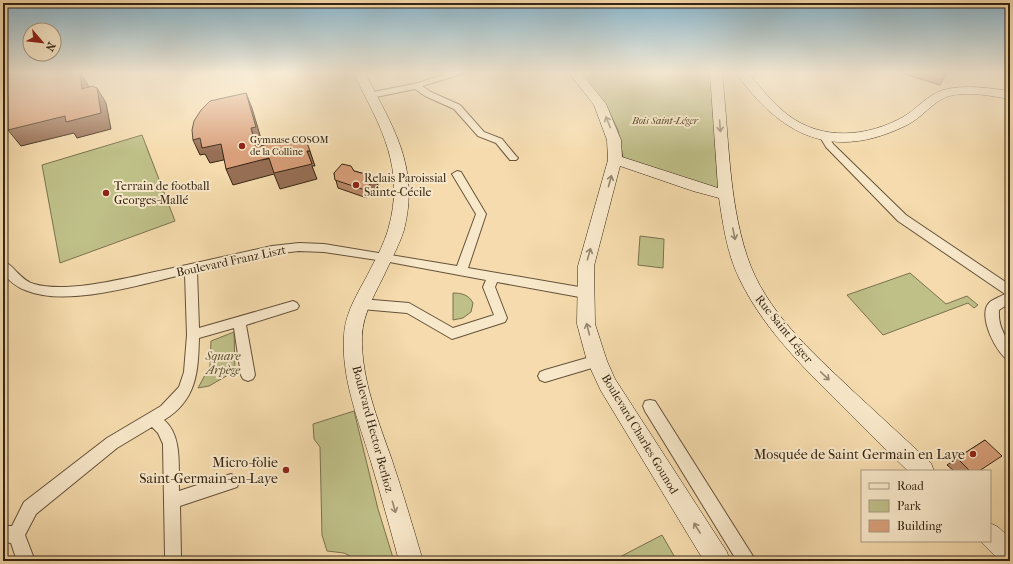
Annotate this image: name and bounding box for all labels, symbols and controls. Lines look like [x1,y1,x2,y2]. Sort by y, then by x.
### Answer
north arrow [22,22,62,62]
text: N [42,40,58,54]
park label: Bois Saint-Léger [631,115,700,127]
one-way arrow [604,116,611,128]
one-way arrow [717,119,724,132]
place label: Gymnase COSOM de la Colline [250,134,329,158]
marker: Gymnase COSOM de la Colline [237,141,247,151]
place label: Relais Paroissial Sainte-Cécile [364,171,447,199]
one-way arrow [607,175,614,188]
place label: Terrain de football Georges-Mallé [114,179,210,207]
marker: Relais Paroissial Sainte-Cécile [351,180,361,190]
marker: Terrain de football Georges-Mallé [101,188,111,198]
one-way arrow [730,227,738,240]
street label: Boulevard Franz Liszt [175,242,288,279]
one-way arrow [586,248,593,261]
street label: Rue Saint Léger [752,292,816,367]
one-way arrow [584,323,591,336]
park label: Square Arpège [204,349,242,377]
street label: Boulevard Hector Berlioz [349,364,397,495]
street label: Boulevard Charles Gounod [599,371,682,497]
one-way arrow [820,371,830,381]
place label: Mosquée de Saint Germain en Laye [754,446,965,463]
marker: Mosquée de Saint Germain en Laye [968,449,978,459]
place label: Micro-folie Saint-Germain-en-Laye [139,454,278,487]
marker: Micro-folie Saint-Germain-en-Laye [281,465,291,475]
legend [861,470,991,542]
text: Road [897,479,924,493]
text: Park [897,499,922,513]
one-way arrow [391,500,398,513]
text: Building [897,519,942,533]
one-way arrow [692,522,700,534]

